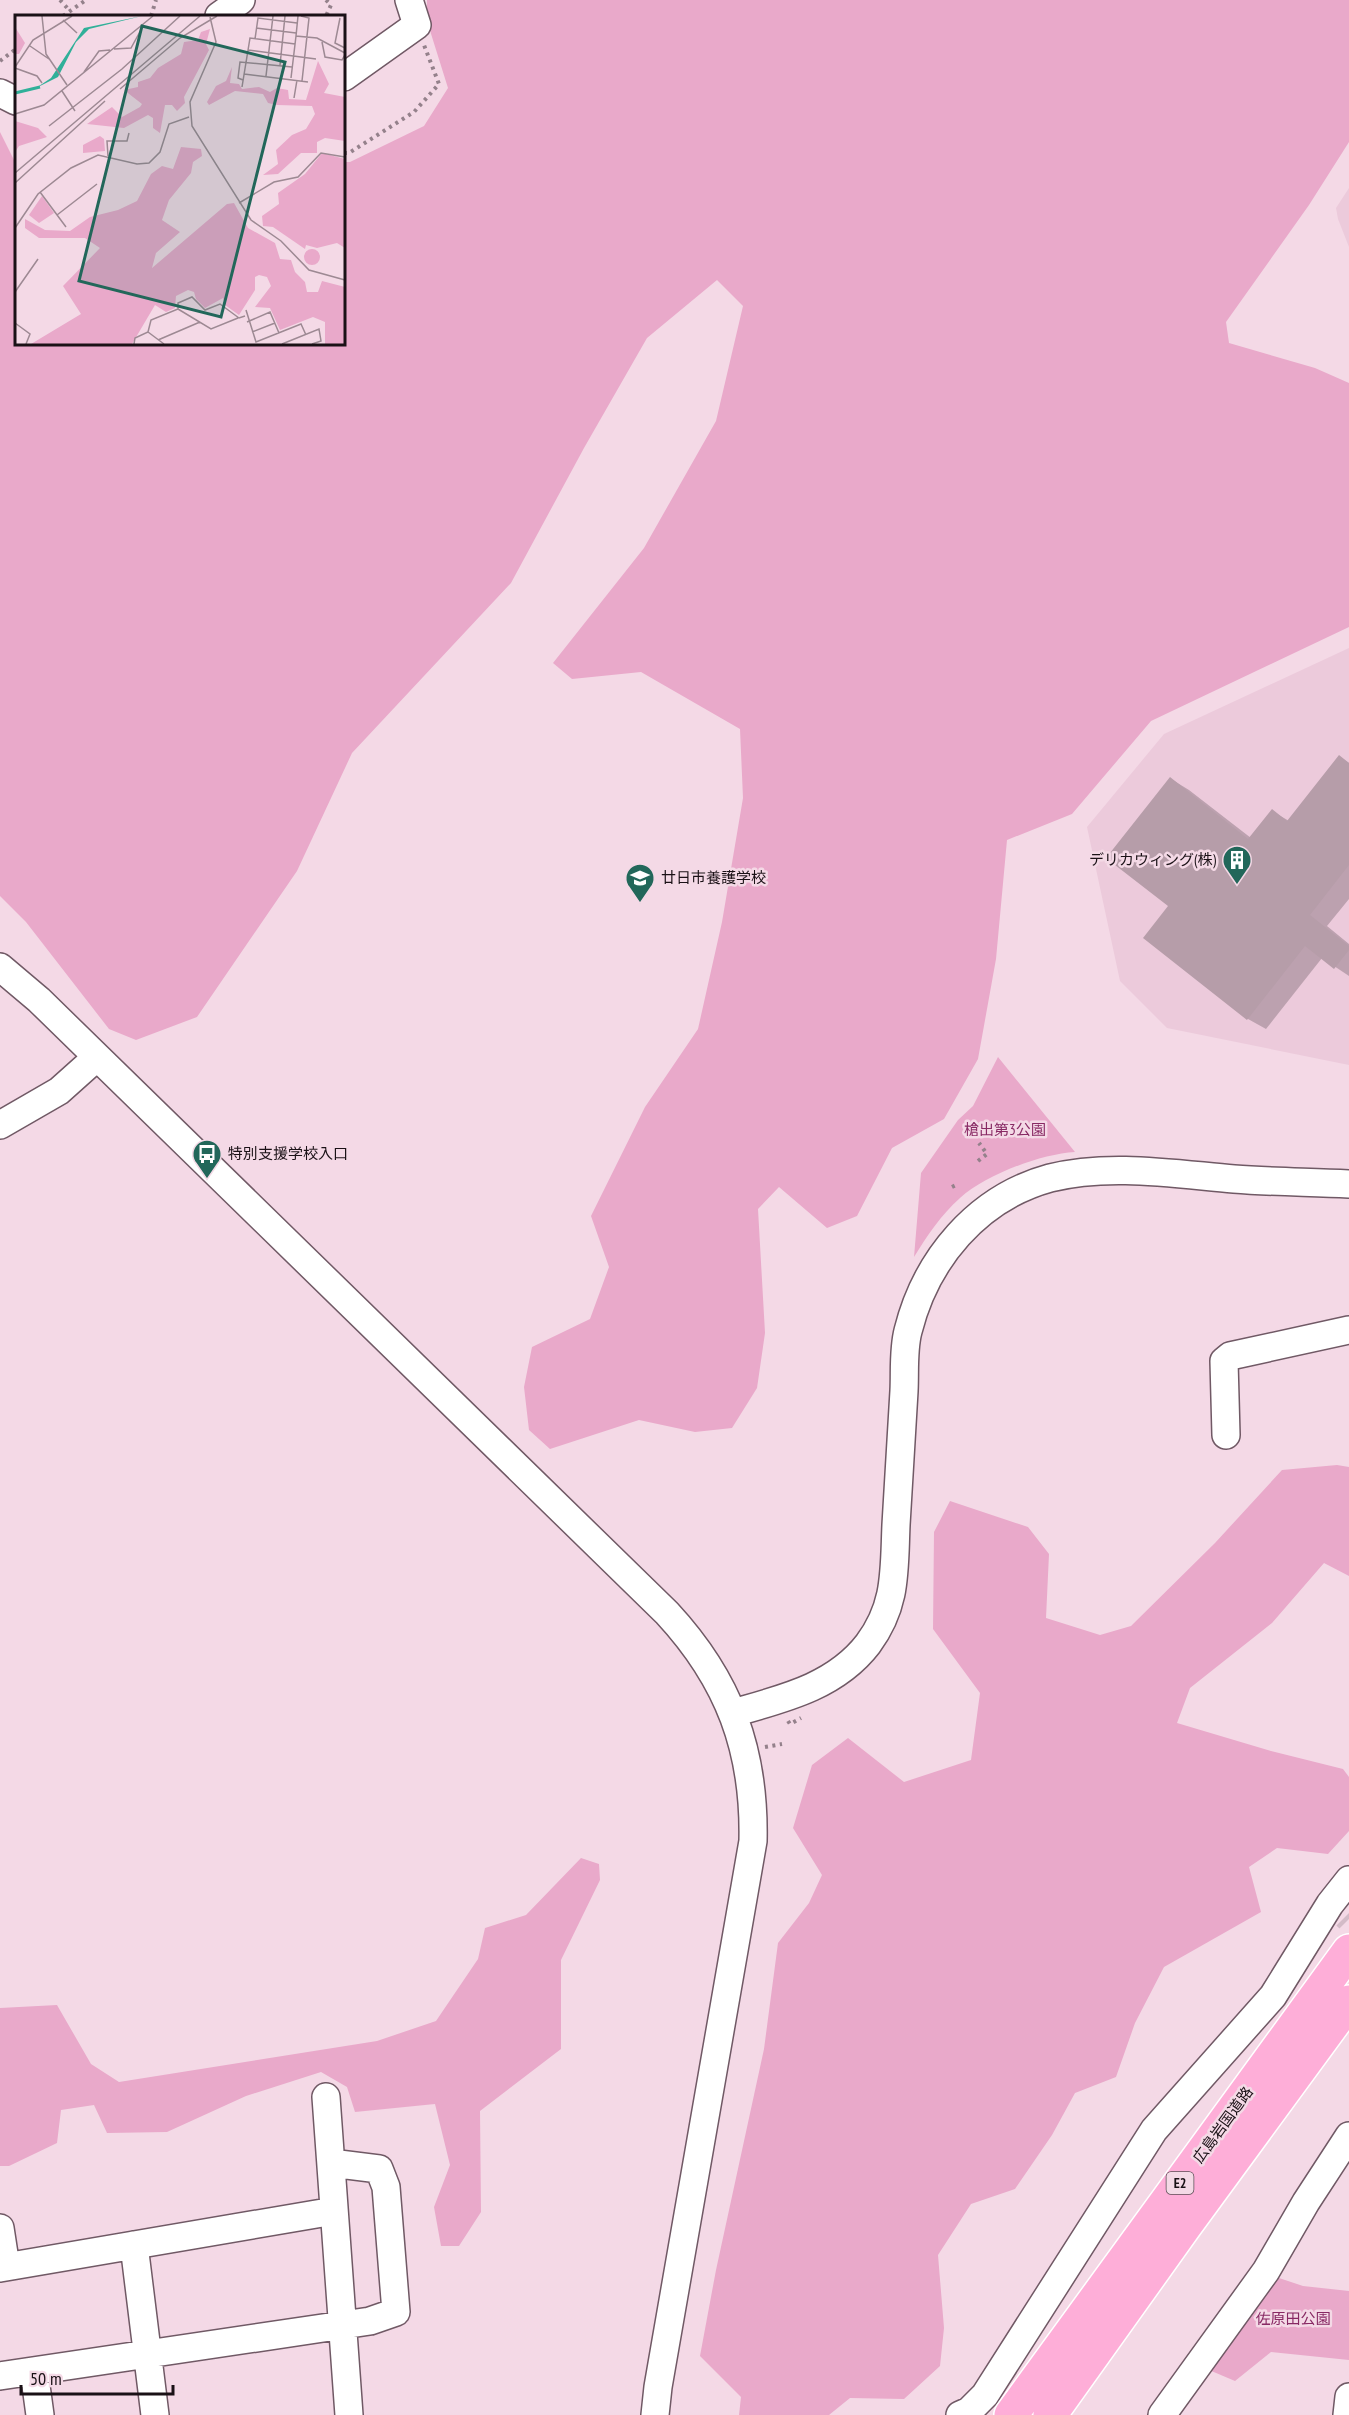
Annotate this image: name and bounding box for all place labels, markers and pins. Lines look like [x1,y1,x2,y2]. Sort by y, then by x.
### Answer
building icon: デリカウィング(株) [1221,844,1253,886]
place label: デリカウィング(株) [1089,850,1216,869]
school or university icon: 廿日市養護学校 [624,862,656,904]
place label: 廿日市養護学校 [661,868,766,887]
bus stop icon: 特別支援学校入口 [191,1138,223,1180]
place label: 特別支援学校入口 [228,1144,348,1163]

